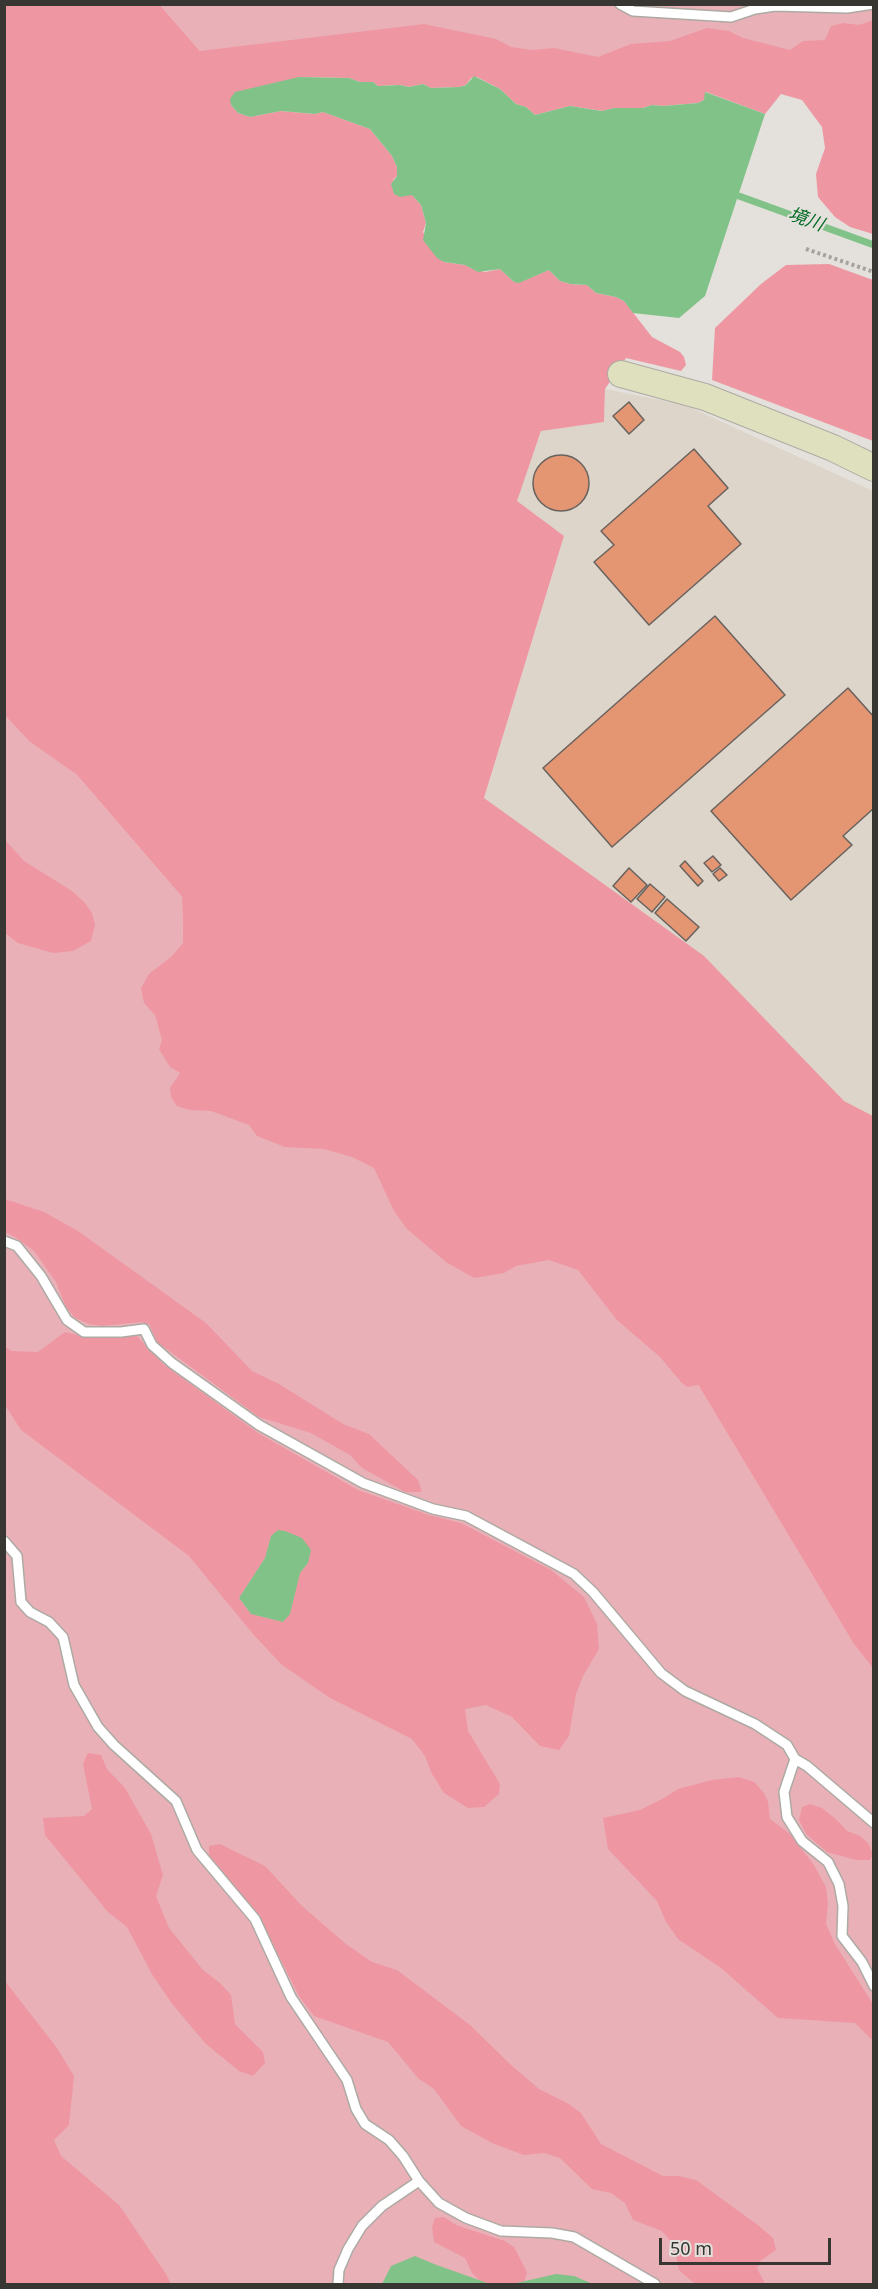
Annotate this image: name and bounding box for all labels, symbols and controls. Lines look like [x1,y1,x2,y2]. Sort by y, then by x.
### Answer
water label: 境川 [785,204,827,236]
scale bar [662,2226,834,2264]
text: 50 m [670,2236,712,2260]

